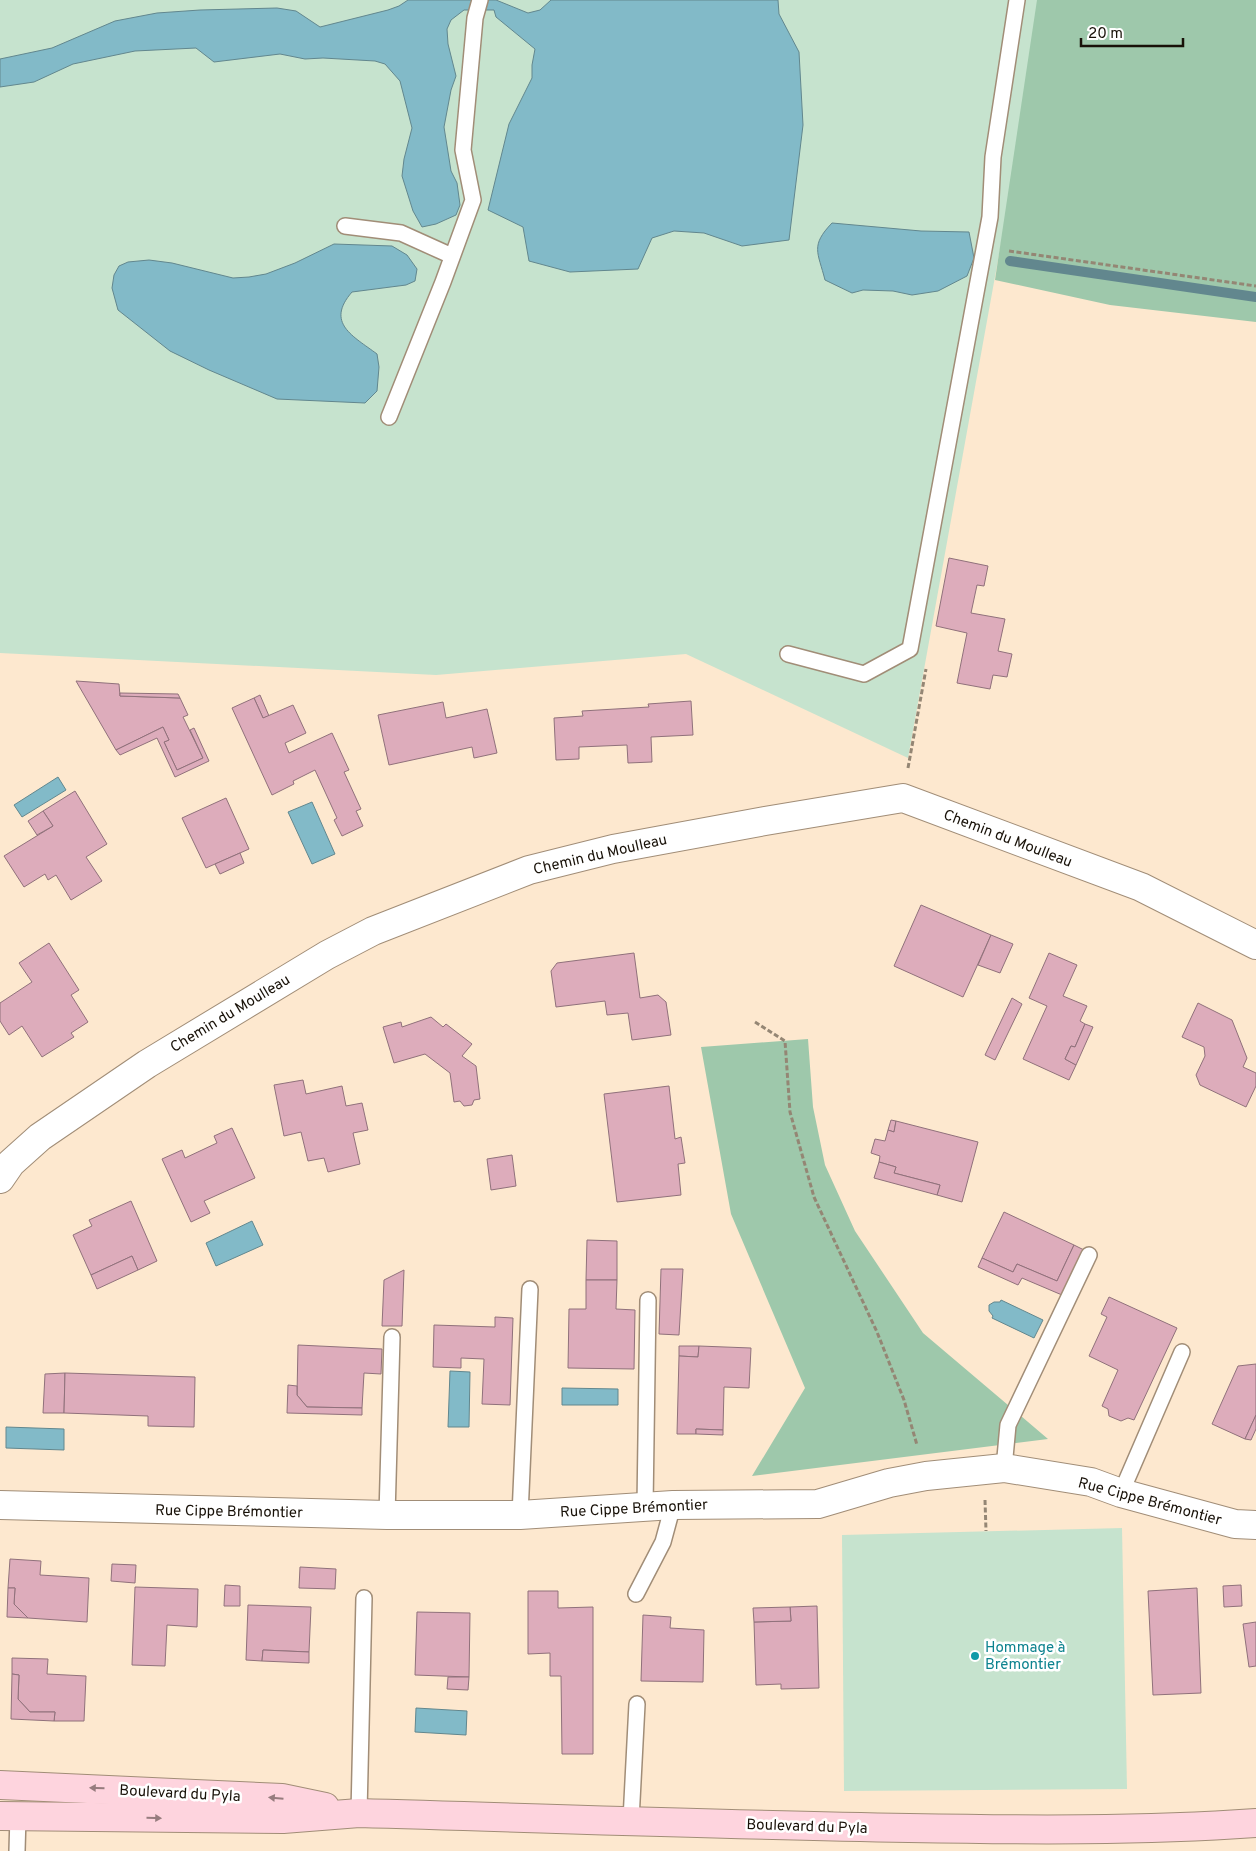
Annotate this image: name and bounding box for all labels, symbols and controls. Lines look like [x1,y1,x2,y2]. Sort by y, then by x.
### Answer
scale bar [1081,15,1184,47]
text: 20 m [1088,25,1123,44]
street label: Chemin du Moulleau [940,806,1075,873]
street label: Chemin du Moulleau [532,831,669,880]
street label: Chemin du Moulleau [167,971,294,1058]
street label: Rue Cippe Brémontier [1076,1474,1224,1531]
street label: Rue Cippe Brémontier [560,1496,709,1523]
street label: Rue Cippe Brémontier [155,1502,303,1523]
place label: Hommage à Brémontier [985,1639,1065,1675]
marker: Hommage à Brémontier [969,1650,981,1662]
street label: Boulevard du Pyla [119,1782,241,1807]
one-way arrow [88,1784,104,1792]
one-way arrow [268,1794,284,1802]
one-way arrow [146,1814,162,1822]
street label: Boulevard du Pyla [746,1816,868,1839]

